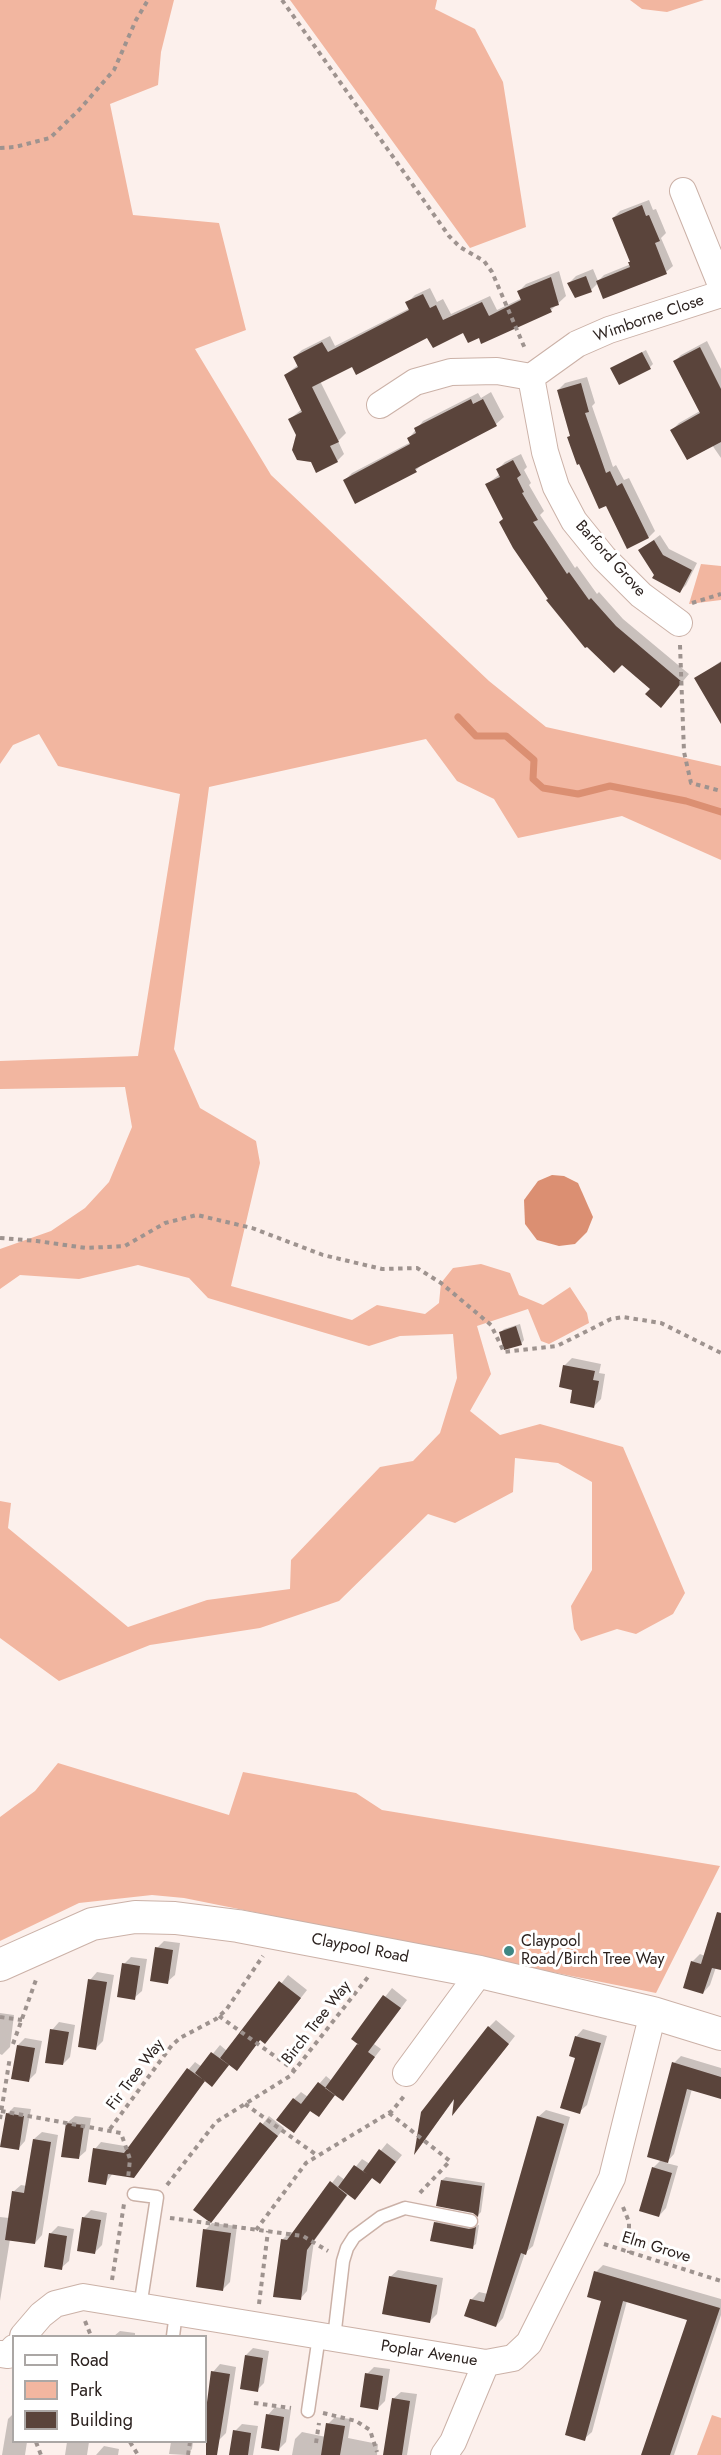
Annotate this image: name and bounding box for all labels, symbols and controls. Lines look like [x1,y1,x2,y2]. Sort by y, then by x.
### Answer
street label: Wimborne Close [591,291,707,347]
street label: Barford Grove [571,517,649,601]
street label: Claypool Road [310,1930,410,1968]
place label: Claypool Road/Birch Tree Way [521,1932,665,1970]
marker: Claypool Road/Birch Tree Way [502,1944,516,1958]
street label: Birch Tree Way [278,1977,356,2069]
street label: Fir Tree Way [103,2036,169,2114]
street label: Elm Grove [619,2228,693,2268]
legend [12,2335,207,2443]
street label: Poplar Avenue [379,2337,479,2371]
text: Road [70,2347,109,2373]
text: Park [70,2377,102,2403]
text: Building [70,2407,133,2433]

